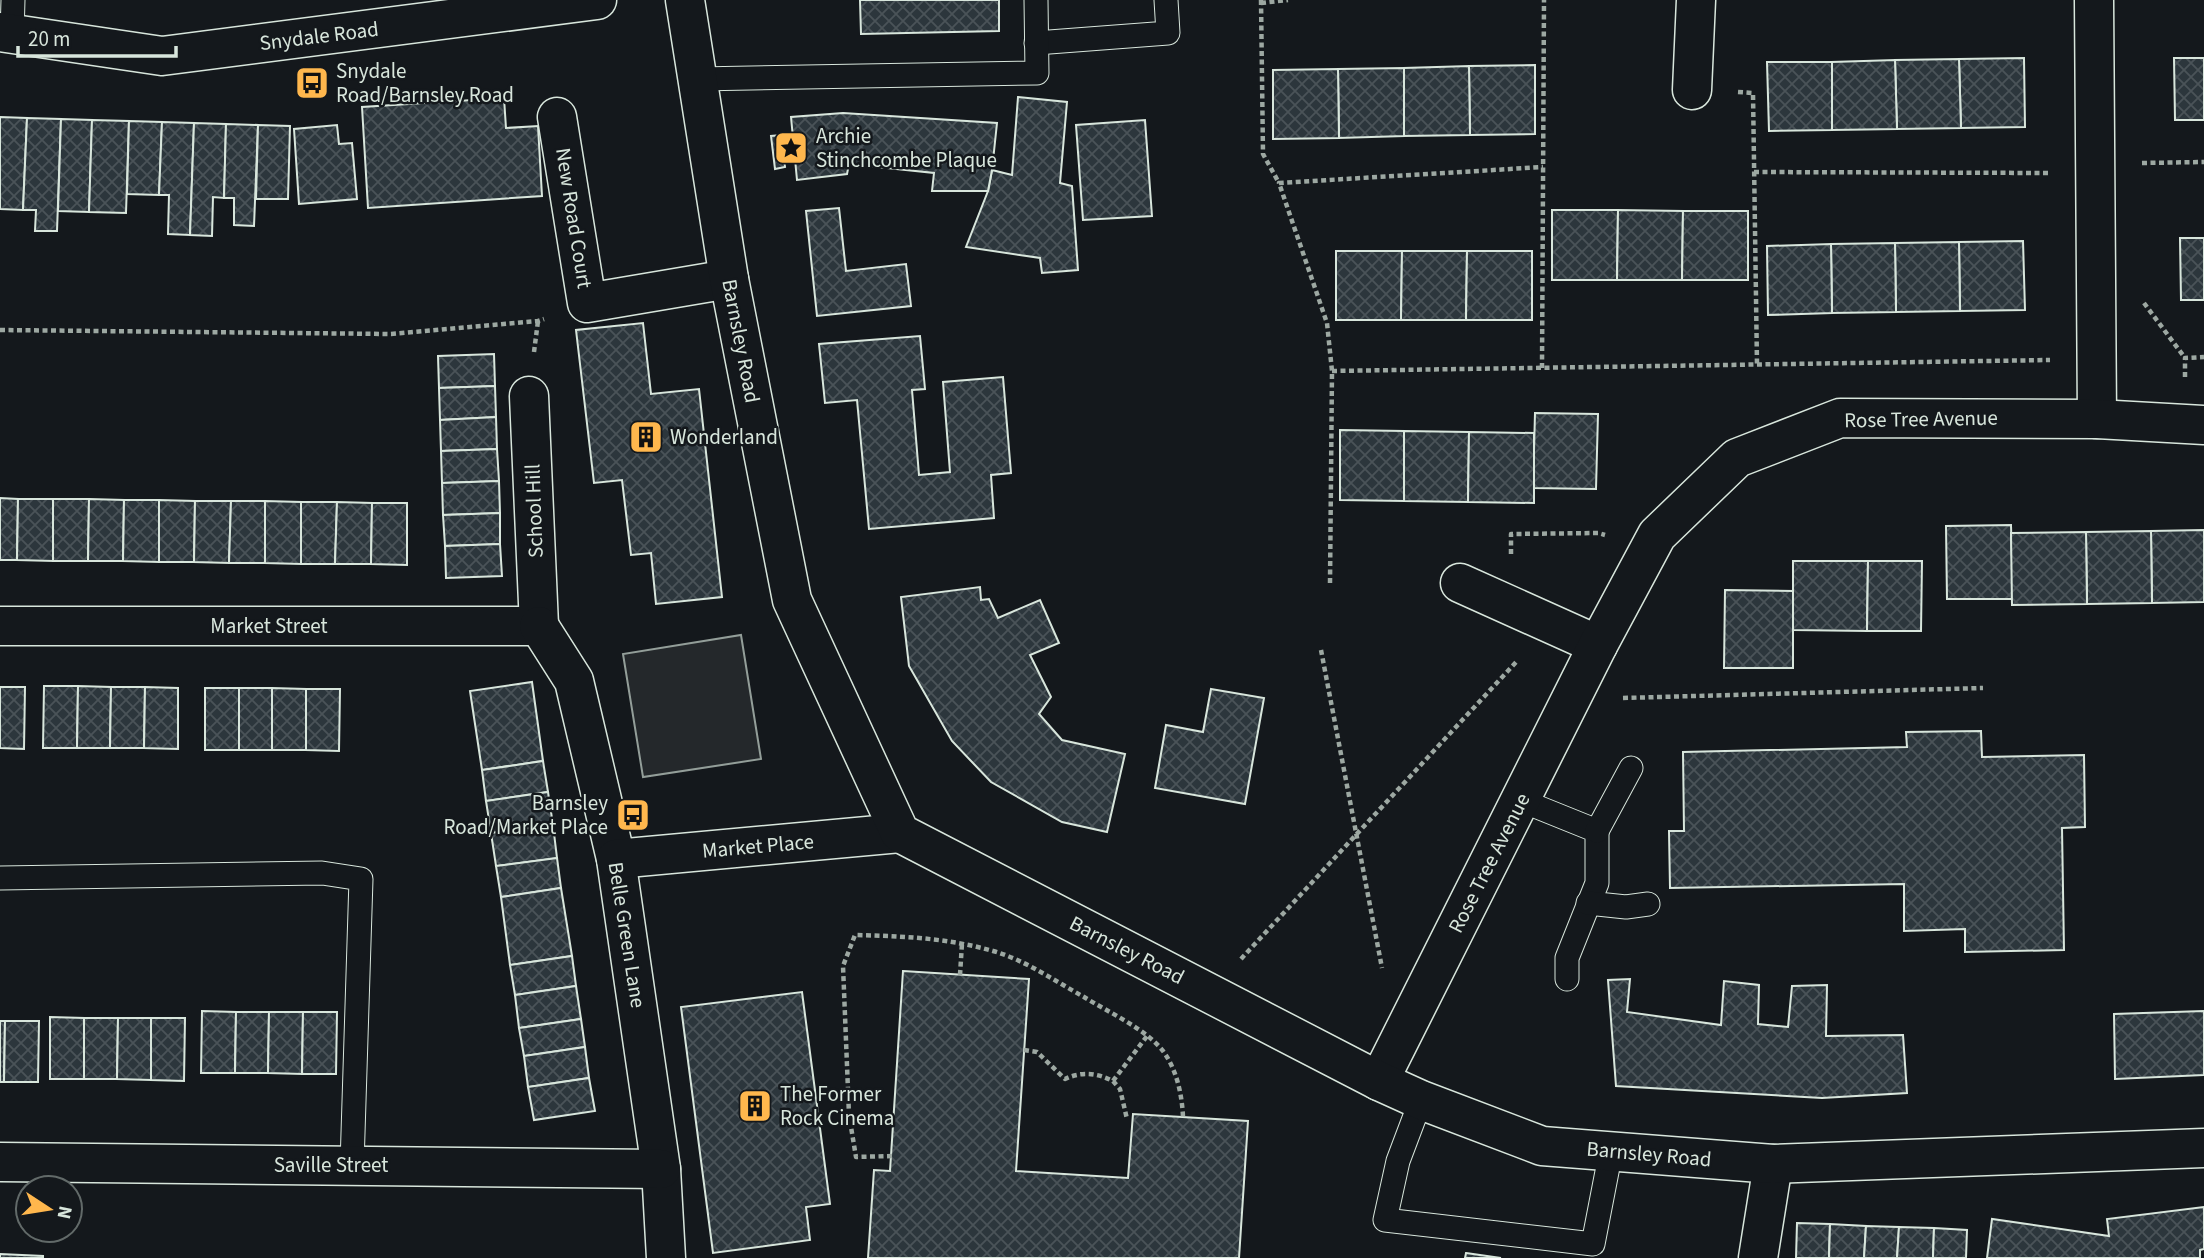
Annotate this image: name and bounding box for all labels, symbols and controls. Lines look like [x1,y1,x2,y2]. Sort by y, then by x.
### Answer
scale bar [18,14,175,58]
street label: Snydale Road [258,14,380,58]
text: 20 m [28,24,70,54]
place label: Snydale Road/Barnsley Road [336,56,514,110]
bus stop icon: Snydale Road/Barnsley Road [293,64,331,102]
place label: Archie Stinchcombe Plaque [816,121,997,175]
place icon: Archie Stinchcombe Plaque [772,129,810,167]
street label: New Road Court [548,146,600,290]
street label: Barnsley Road [714,277,768,405]
street label: Rose Tree Avenue [1844,403,1998,435]
building icon: Wonderland [627,418,665,456]
place label: Wonderland [670,422,778,452]
street label: School Hill [517,463,551,559]
street label: Market Street [210,611,328,641]
place label: Barnsley Road/Market Place [444,788,608,842]
street label: Rose Tree Avenue [1441,788,1537,938]
bus stop icon: Barnsley Road/Market Place [614,796,652,834]
street label: Market Place [701,826,815,866]
street label: Belle Green Lane [601,860,653,1010]
street label: Barnsley Road [1064,908,1190,992]
place label: The Former Rock Cinema [780,1079,894,1133]
building icon: The Former Rock Cinema [736,1087,774,1125]
street label: Barnsley Road [1585,1134,1713,1174]
street label: Saville Street [274,1150,388,1180]
north arrow [14,1174,84,1244]
text: N [50,1203,79,1221]

